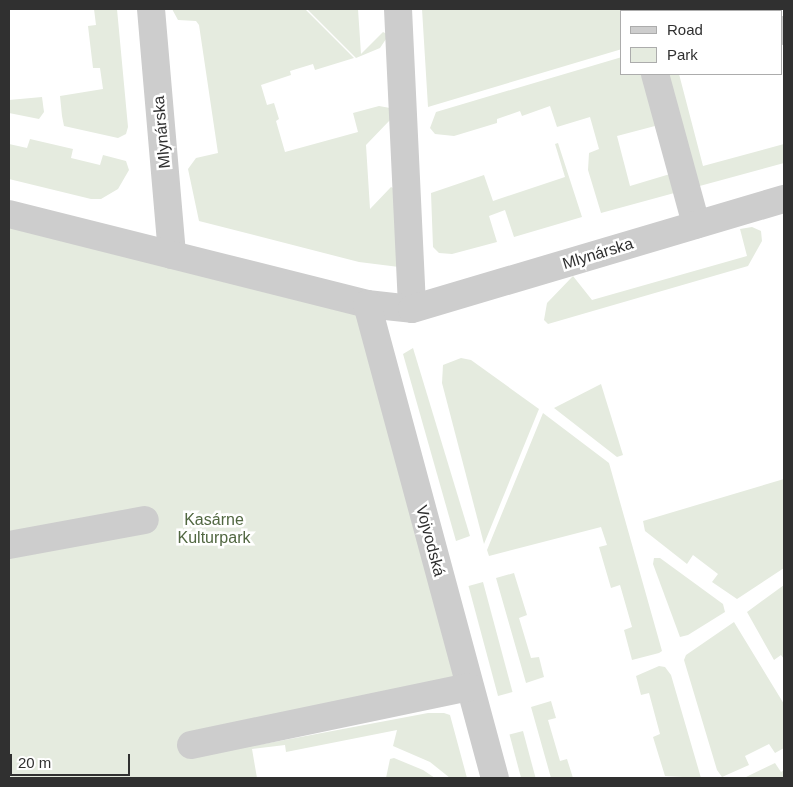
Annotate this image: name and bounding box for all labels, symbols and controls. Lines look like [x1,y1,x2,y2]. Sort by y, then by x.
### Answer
legend [620,10,783,75]
text: Road [667,21,703,38]
text: Park [667,46,698,63]
street label: Mlynárska [149,95,175,169]
street label: Mlynárska [560,234,636,274]
street label: Vojvodská [411,503,449,579]
park label: Kasárne Kulturpark [178,510,250,548]
scale bar [12,744,132,776]
text: 20 m [18,754,51,771]

